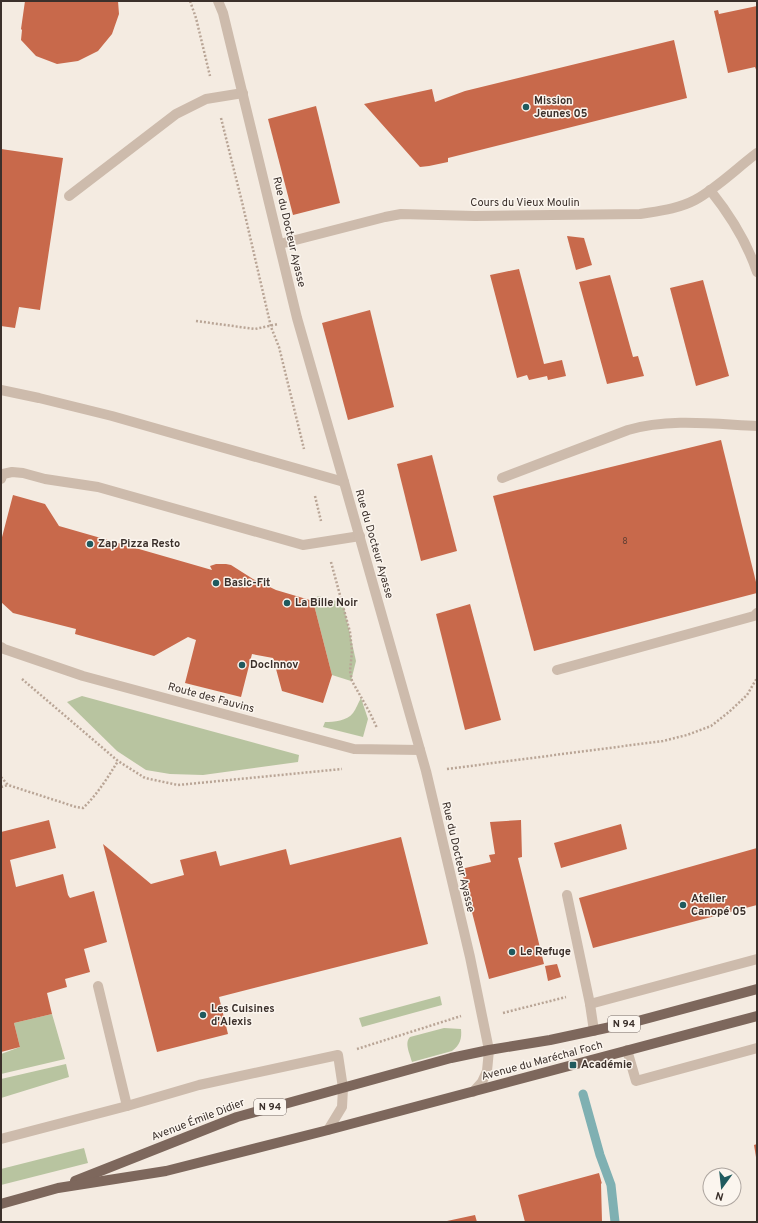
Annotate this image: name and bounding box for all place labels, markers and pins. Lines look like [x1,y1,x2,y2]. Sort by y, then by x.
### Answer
place label: Mission Jeunes 05 [534,94,588,121]
marker: Mission Jeunes 05 [521,102,531,112]
place label: Zap Pizza Resto [98,537,180,551]
marker: Zap Pizza Resto [85,539,95,549]
place label: Basic-Fit [224,576,270,590]
marker: Basic-Fit [211,578,221,588]
place label: La Bille Noir [295,596,358,610]
marker: La Bille Noir [282,598,292,608]
place label: DocInnov [250,658,299,672]
marker: DocInnov [237,660,247,670]
place label: Atelier Canopé 05 [691,892,746,919]
marker: Atelier Canopé 05 [678,900,688,910]
place label: Le Refuge [520,945,571,959]
marker: Le Refuge [507,947,517,957]
place label: Les Cuisines d'Alexis [211,1002,275,1029]
marker: Les Cuisines d'Alexis [198,1010,208,1020]
place label: Académie [581,1058,632,1072]
marker: Académie [568,1060,578,1070]

